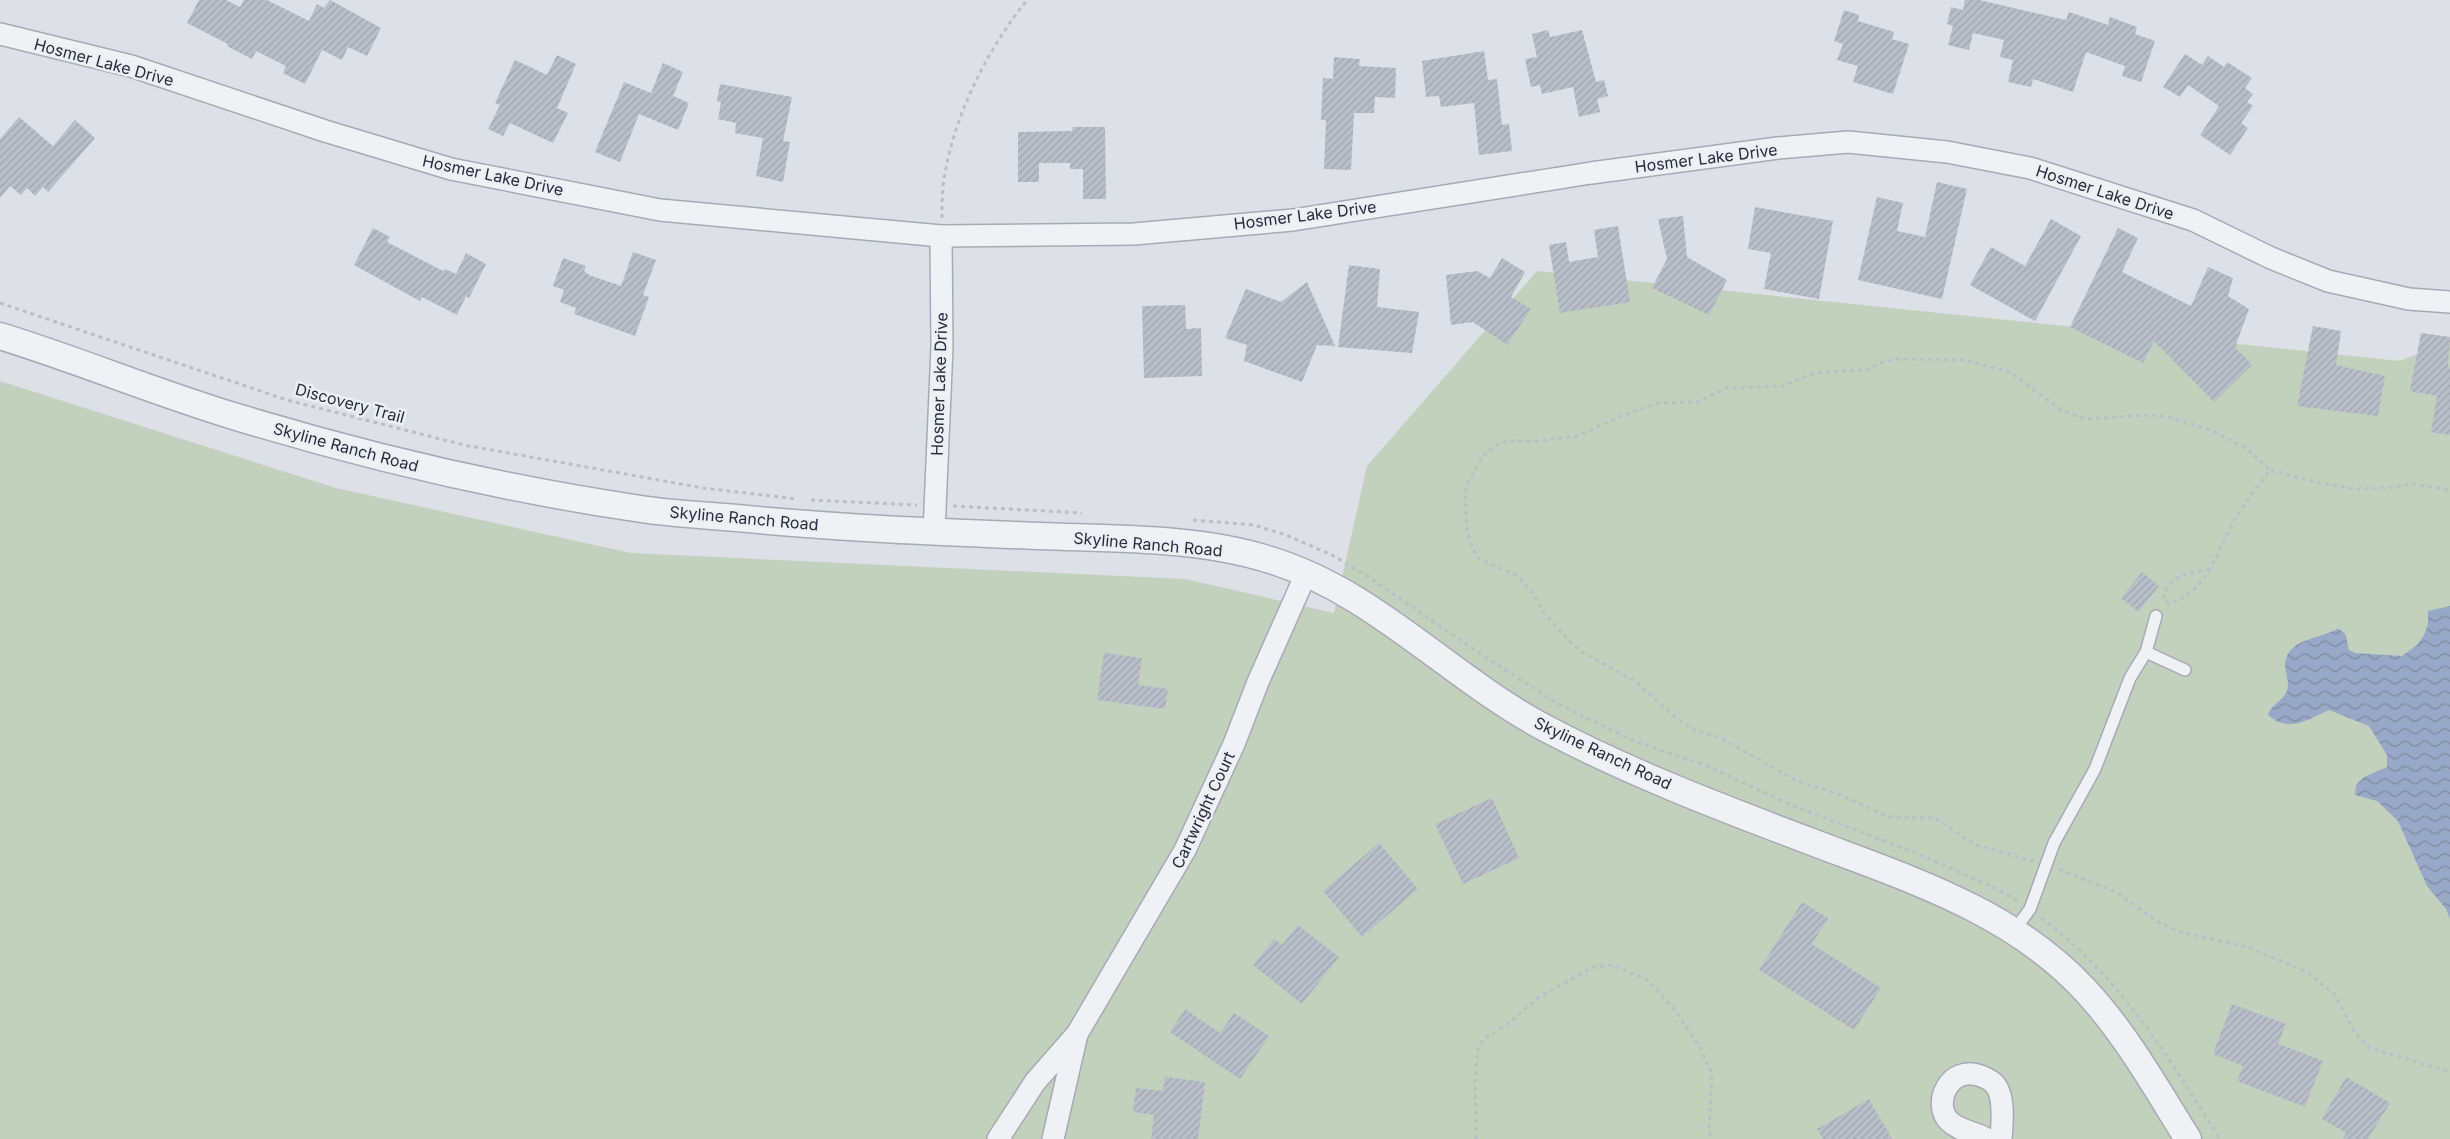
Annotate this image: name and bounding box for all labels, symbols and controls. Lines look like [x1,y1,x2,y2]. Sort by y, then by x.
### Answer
street label: Hosmer Lake Drive [32,34,176,90]
street label: Hosmer Lake Drive [1633,139,1779,177]
street label: Hosmer Lake Drive [421,150,565,200]
street label: Hosmer Lake Drive [2034,160,2176,224]
street label: Hosmer Lake Drive [1232,196,1378,234]
street label: Hosmer Lake Drive [926,312,952,456]
street label: Discovery Trail [293,379,407,427]
street label: Skyline Ranch Road [271,418,421,476]
street label: Skyline Ranch Road [669,502,819,534]
street label: Skyline Ranch Road [1073,528,1223,560]
street label: Skyline Ranch Road [1531,712,1675,794]
street label: Cartwright Court [1167,748,1239,872]

